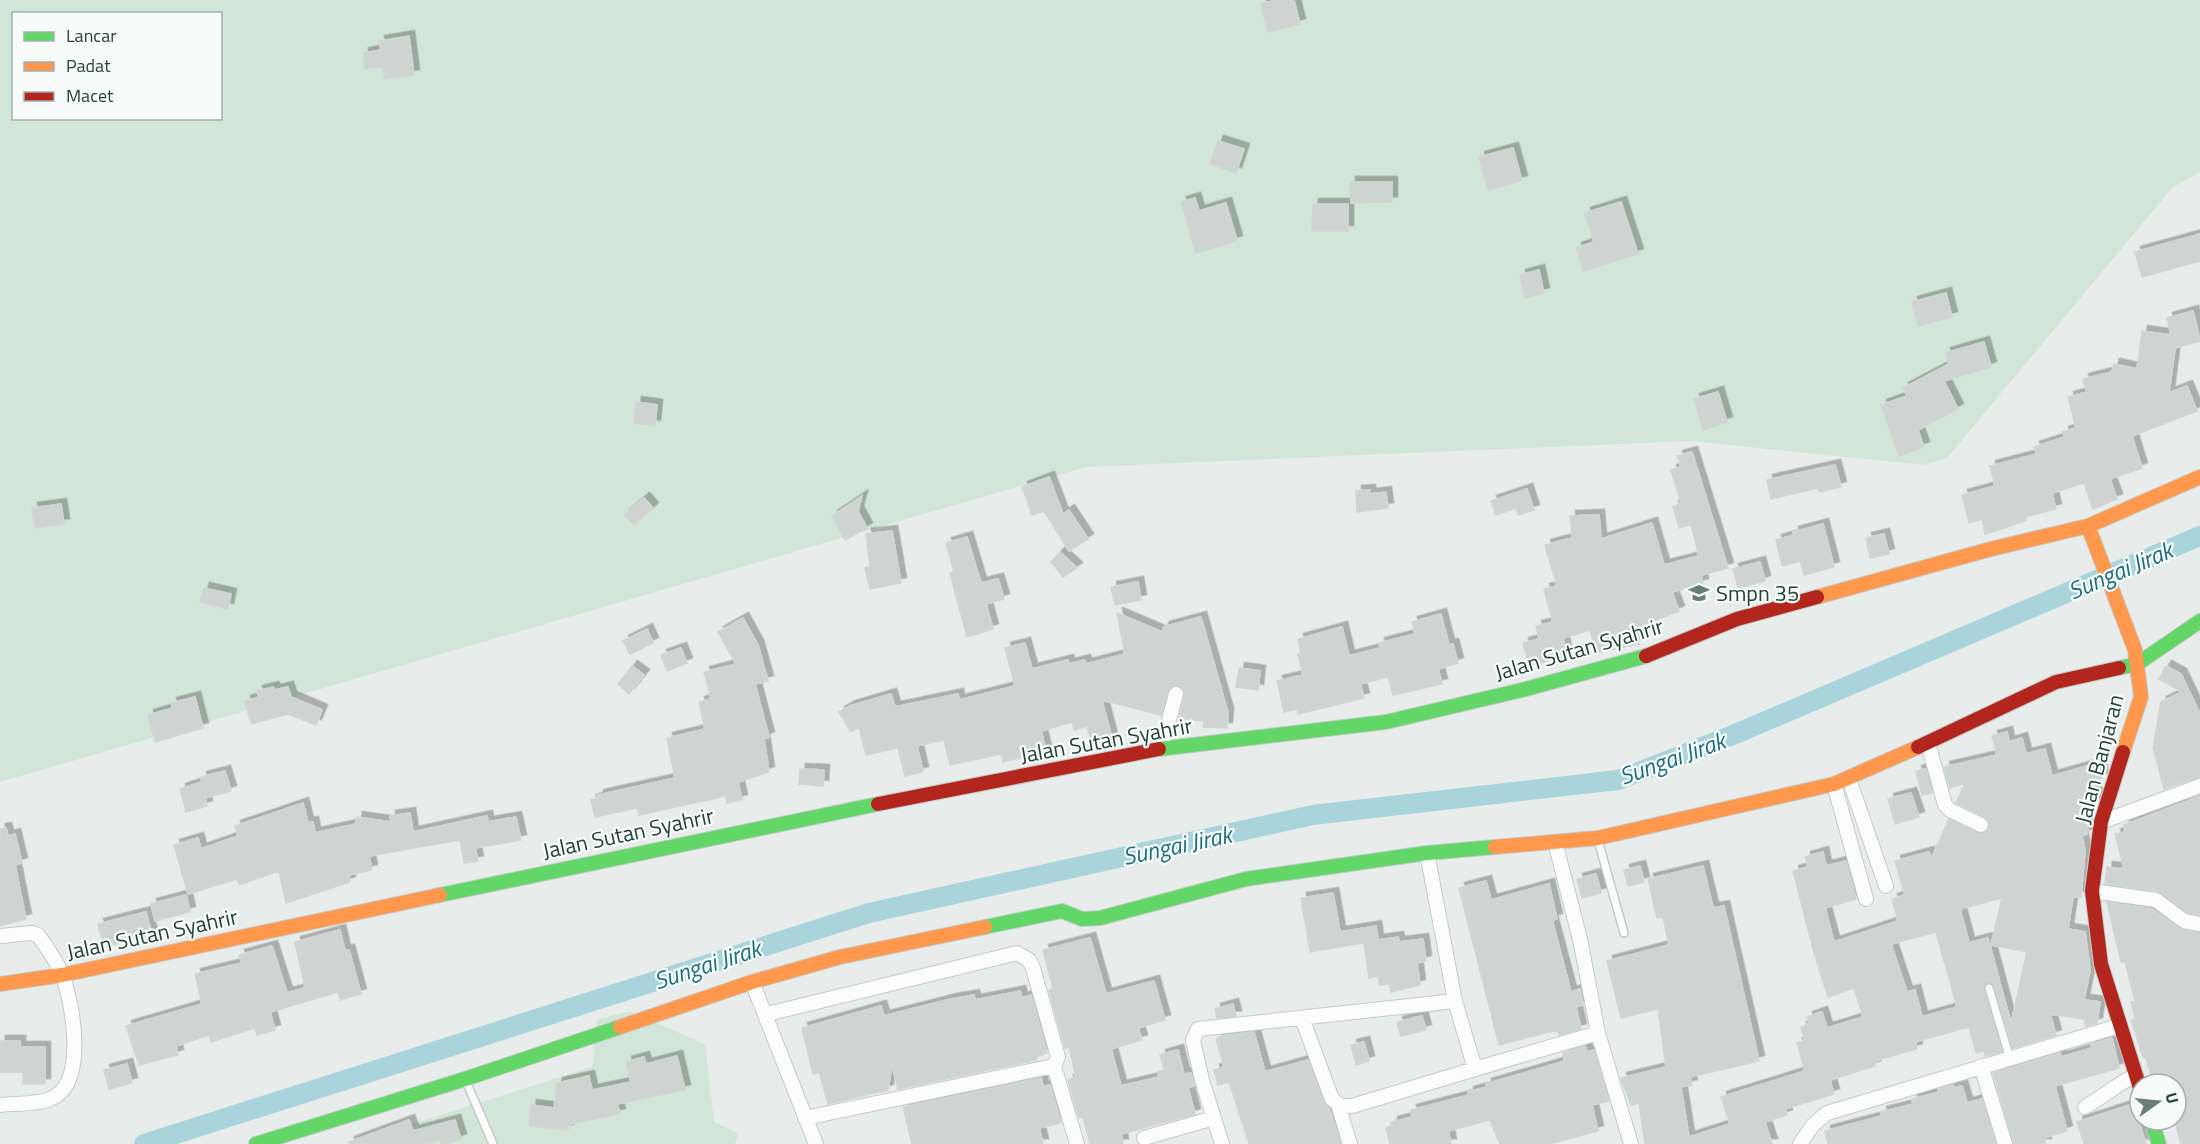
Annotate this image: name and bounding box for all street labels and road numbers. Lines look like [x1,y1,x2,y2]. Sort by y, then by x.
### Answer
street label: Jalan Sutan Syahrir [1491,609,1668,689]
street label: Jalan Banjaran [2065,690,2133,828]
street label: Jalan Sutan Syahrir [1017,708,1195,772]
street label: Jalan Sutan Syahrir [539,798,717,868]
street label: Jalan Sutan Syahrir [63,899,241,969]

